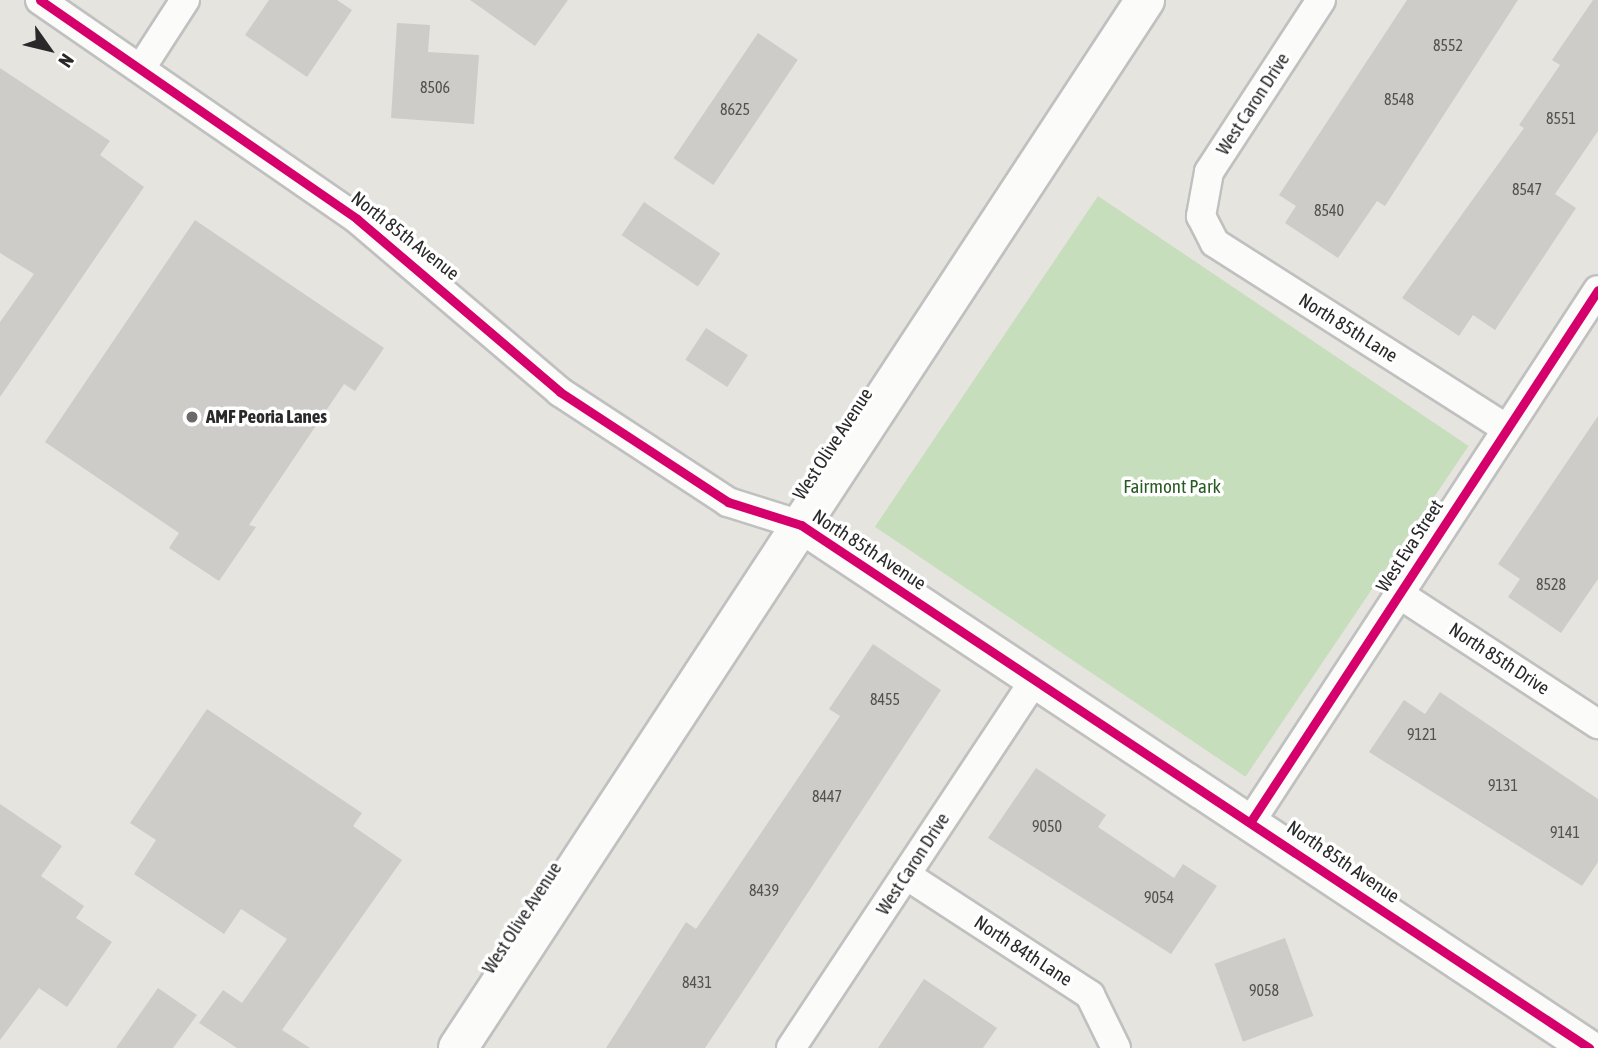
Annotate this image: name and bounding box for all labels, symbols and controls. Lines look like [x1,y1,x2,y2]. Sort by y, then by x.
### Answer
north arrow [14,14,84,84]
house number: 8552 [1433,35,1463,55]
street label: West Caron Drive [1212,49,1294,159]
text: N [54,50,79,72]
house number: 8506 [420,77,450,97]
house number: 8548 [1384,89,1414,109]
house number: 8625 [720,99,750,119]
house number: 8551 [1546,108,1576,128]
house number: 8547 [1512,179,1542,199]
street label: North 85th Avenue [347,187,463,285]
house number: 8540 [1314,200,1344,220]
street label: North 85th Lane [1294,289,1402,367]
street label: West Olive Avenue [788,384,878,504]
place label: AMF Peoria Lanes [206,406,327,428]
marker: AMF Peoria Lanes [184,409,200,425]
park label: Fairmont Park [1123,476,1221,498]
street label: West Eva Street [1372,496,1448,596]
street label: North 85th Avenue [808,505,930,595]
house number: 8528 [1536,574,1566,594]
street label: North 85th Drive [1445,618,1553,700]
house number: 8455 [870,689,900,709]
house number: 9121 [1407,724,1437,744]
house number: 9131 [1488,775,1518,795]
house number: 8447 [812,786,842,806]
street label: West Caron Drive [872,809,954,919]
house number: 9050 [1032,816,1062,836]
street label: North 85th Avenue [1282,816,1404,908]
house number: 9141 [1550,822,1580,842]
street label: West Olive Avenue [477,858,567,978]
house number: 8439 [749,880,779,900]
house number: 9054 [1144,887,1174,907]
street label: North 84th Lane [970,911,1076,991]
house number: 8431 [682,972,712,992]
house number: 9058 [1249,980,1279,1000]

